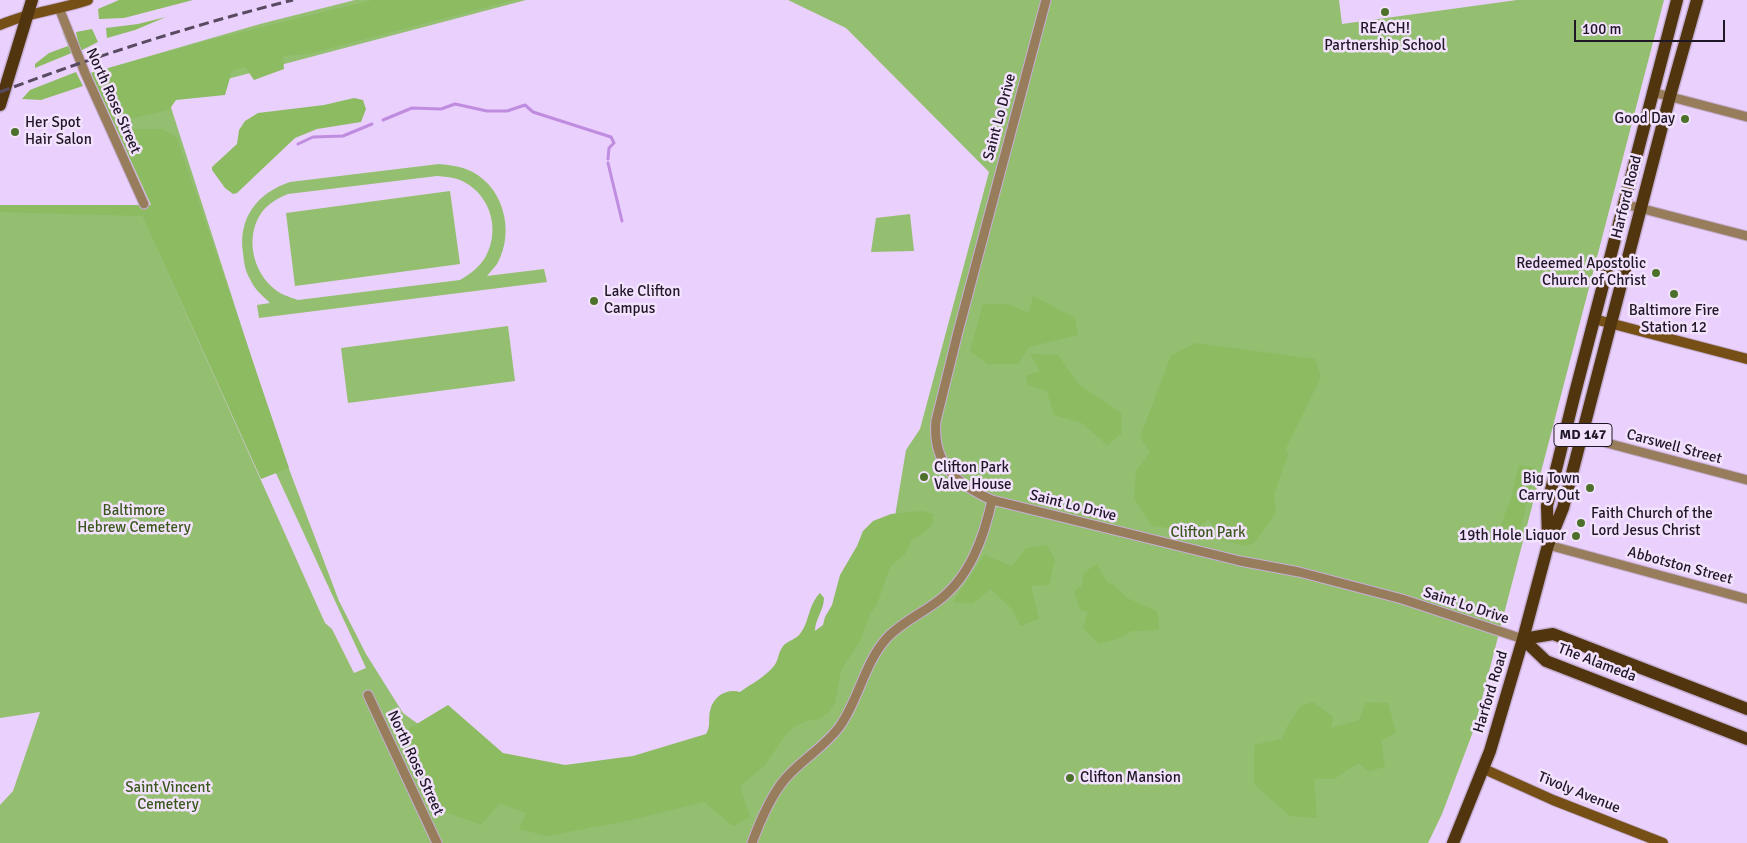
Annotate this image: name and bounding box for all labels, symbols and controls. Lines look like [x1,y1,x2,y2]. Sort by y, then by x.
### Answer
marker: REACH! Partnership School [1379,6,1391,18]
scale bar [1577,10,1728,42]
place label: REACH! Partnership School [1324,20,1446,55]
text: 100 m [1582,20,1622,38]
street label: North Rose Street [82,45,144,157]
street label: Saint Lo Drive [980,72,1020,162]
place label: Good Day [1614,110,1675,128]
marker: Good Day [1679,113,1691,125]
place label: Her Spot Hair Salon [25,114,92,149]
marker: Her Spot Hair Salon [9,126,21,138]
street label: Harford Road [1608,154,1646,240]
place label: Redeemed Apostolic Church of Christ [1516,255,1646,290]
marker: Redeemed Apostolic Church of Christ [1650,267,1662,279]
place label: Lake Clifton Campus [604,283,680,318]
marker: Baltimore Fire Station 12 [1668,288,1680,300]
marker: Lake Clifton Campus [588,295,600,307]
place label: Baltimore Fire Station 12 [1629,302,1719,337]
road number: MD 147 [1554,424,1612,446]
street label: Carswell Street [1624,426,1724,468]
place label: Clifton Park Valve House [934,459,1012,494]
place label: Big Town Carry Out [1518,470,1580,505]
marker: Clifton Park Valve House [918,471,930,483]
marker: Big Town Carry Out [1584,482,1596,494]
street label: Saint Lo Drive [1028,487,1118,525]
park label: Baltimore Hebrew Cemetery [77,502,191,537]
place label: Faith Church of the Lord Jesus Christ [1591,505,1713,540]
marker: Faith Church of the Lord Jesus Christ [1575,517,1587,529]
park label: Clifton Park [1170,524,1246,542]
place label: 19th Hole Liquor [1459,527,1566,545]
marker: 19th Hole Liquor [1570,530,1582,542]
street label: Abbotston Street [1626,543,1734,589]
street label: Saint Lo Drive [1421,584,1511,628]
street label: The Alameda [1555,640,1639,686]
street label: Harford Road [1470,649,1512,735]
street label: North Rose Street [383,708,447,818]
street label: Tivoly Avenue [1535,768,1623,818]
place label: Clifton Mansion [1080,769,1181,787]
marker: Clifton Mansion [1064,772,1076,784]
park label: Saint Vincent Cemetery [125,779,211,814]

